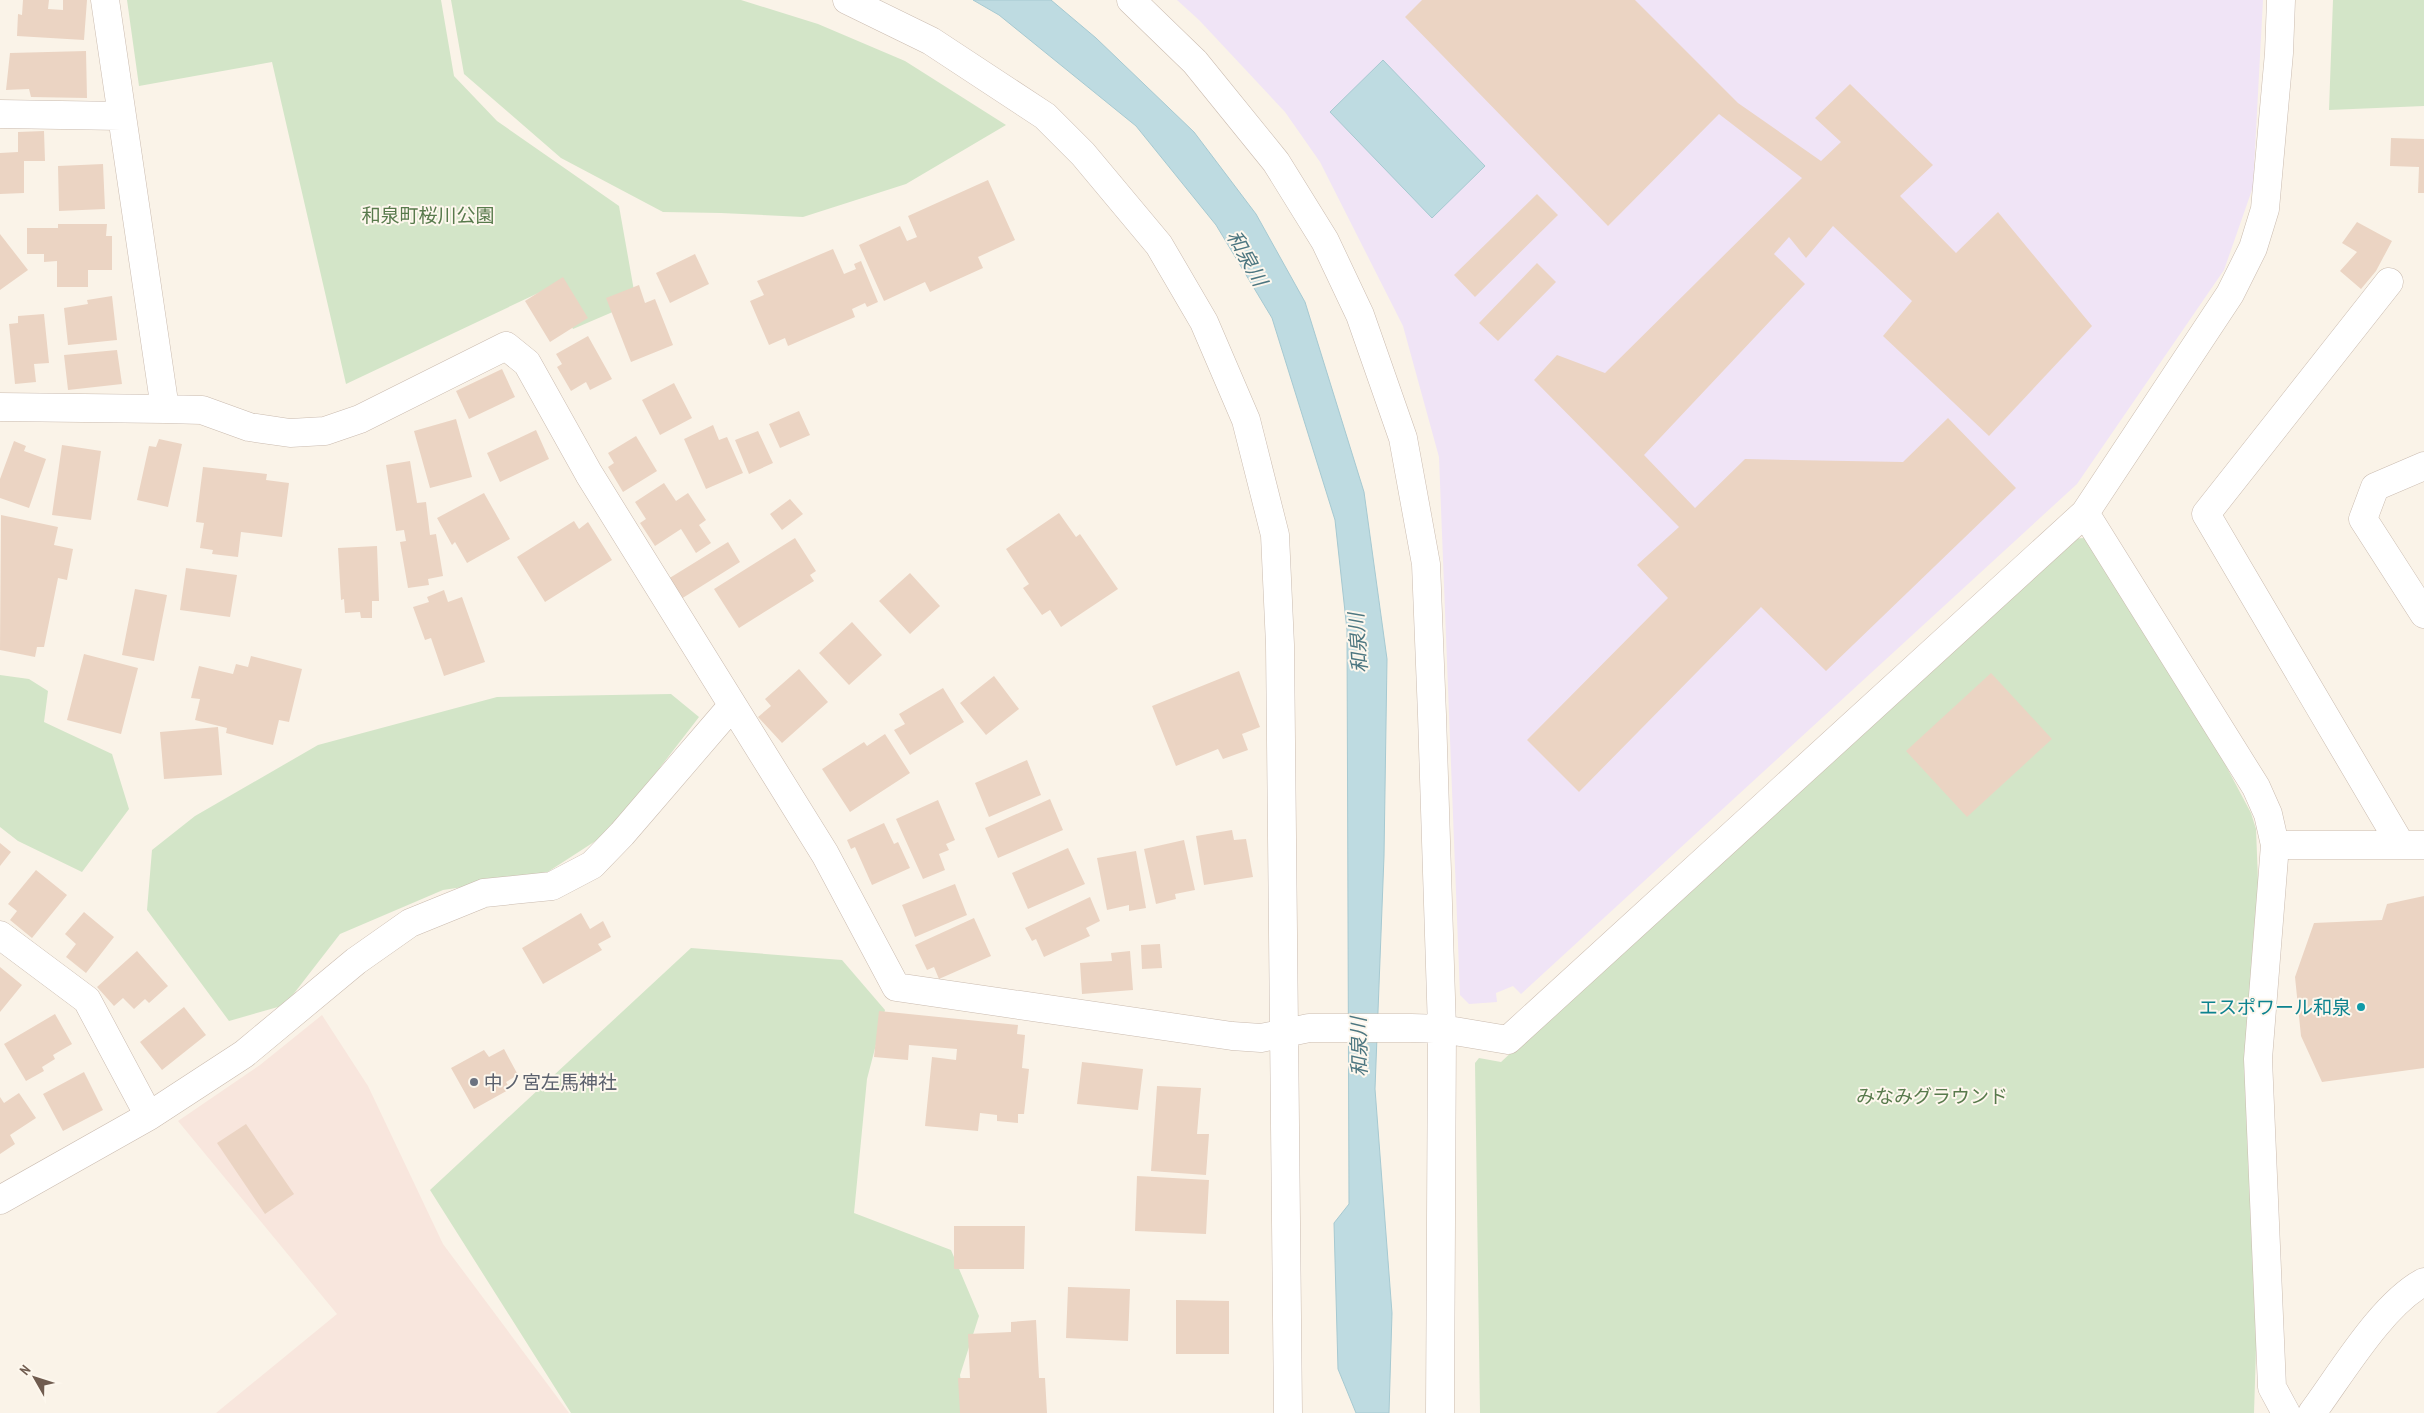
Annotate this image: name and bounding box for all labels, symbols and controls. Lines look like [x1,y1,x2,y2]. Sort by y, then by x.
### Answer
park label: 和泉町桜川公園 [361,203,495,227]
water label: 和泉川 [1221,225,1274,292]
water label: 和泉川 [1343,610,1373,674]
place label: エスポワール和泉 [2199,995,2351,1019]
marker: エスポワール和泉 [2355,1001,2367,1013]
water label: 和泉川 [1345,1015,1373,1077]
place label: 中ノ宮左馬神社 [484,1070,617,1094]
marker: 中ノ宮左馬神社 [468,1076,480,1088]
park label: みなみグラウンド [1856,1084,2008,1108]
north arrow [10,1353,60,1403]
text: N [16,1361,34,1378]

